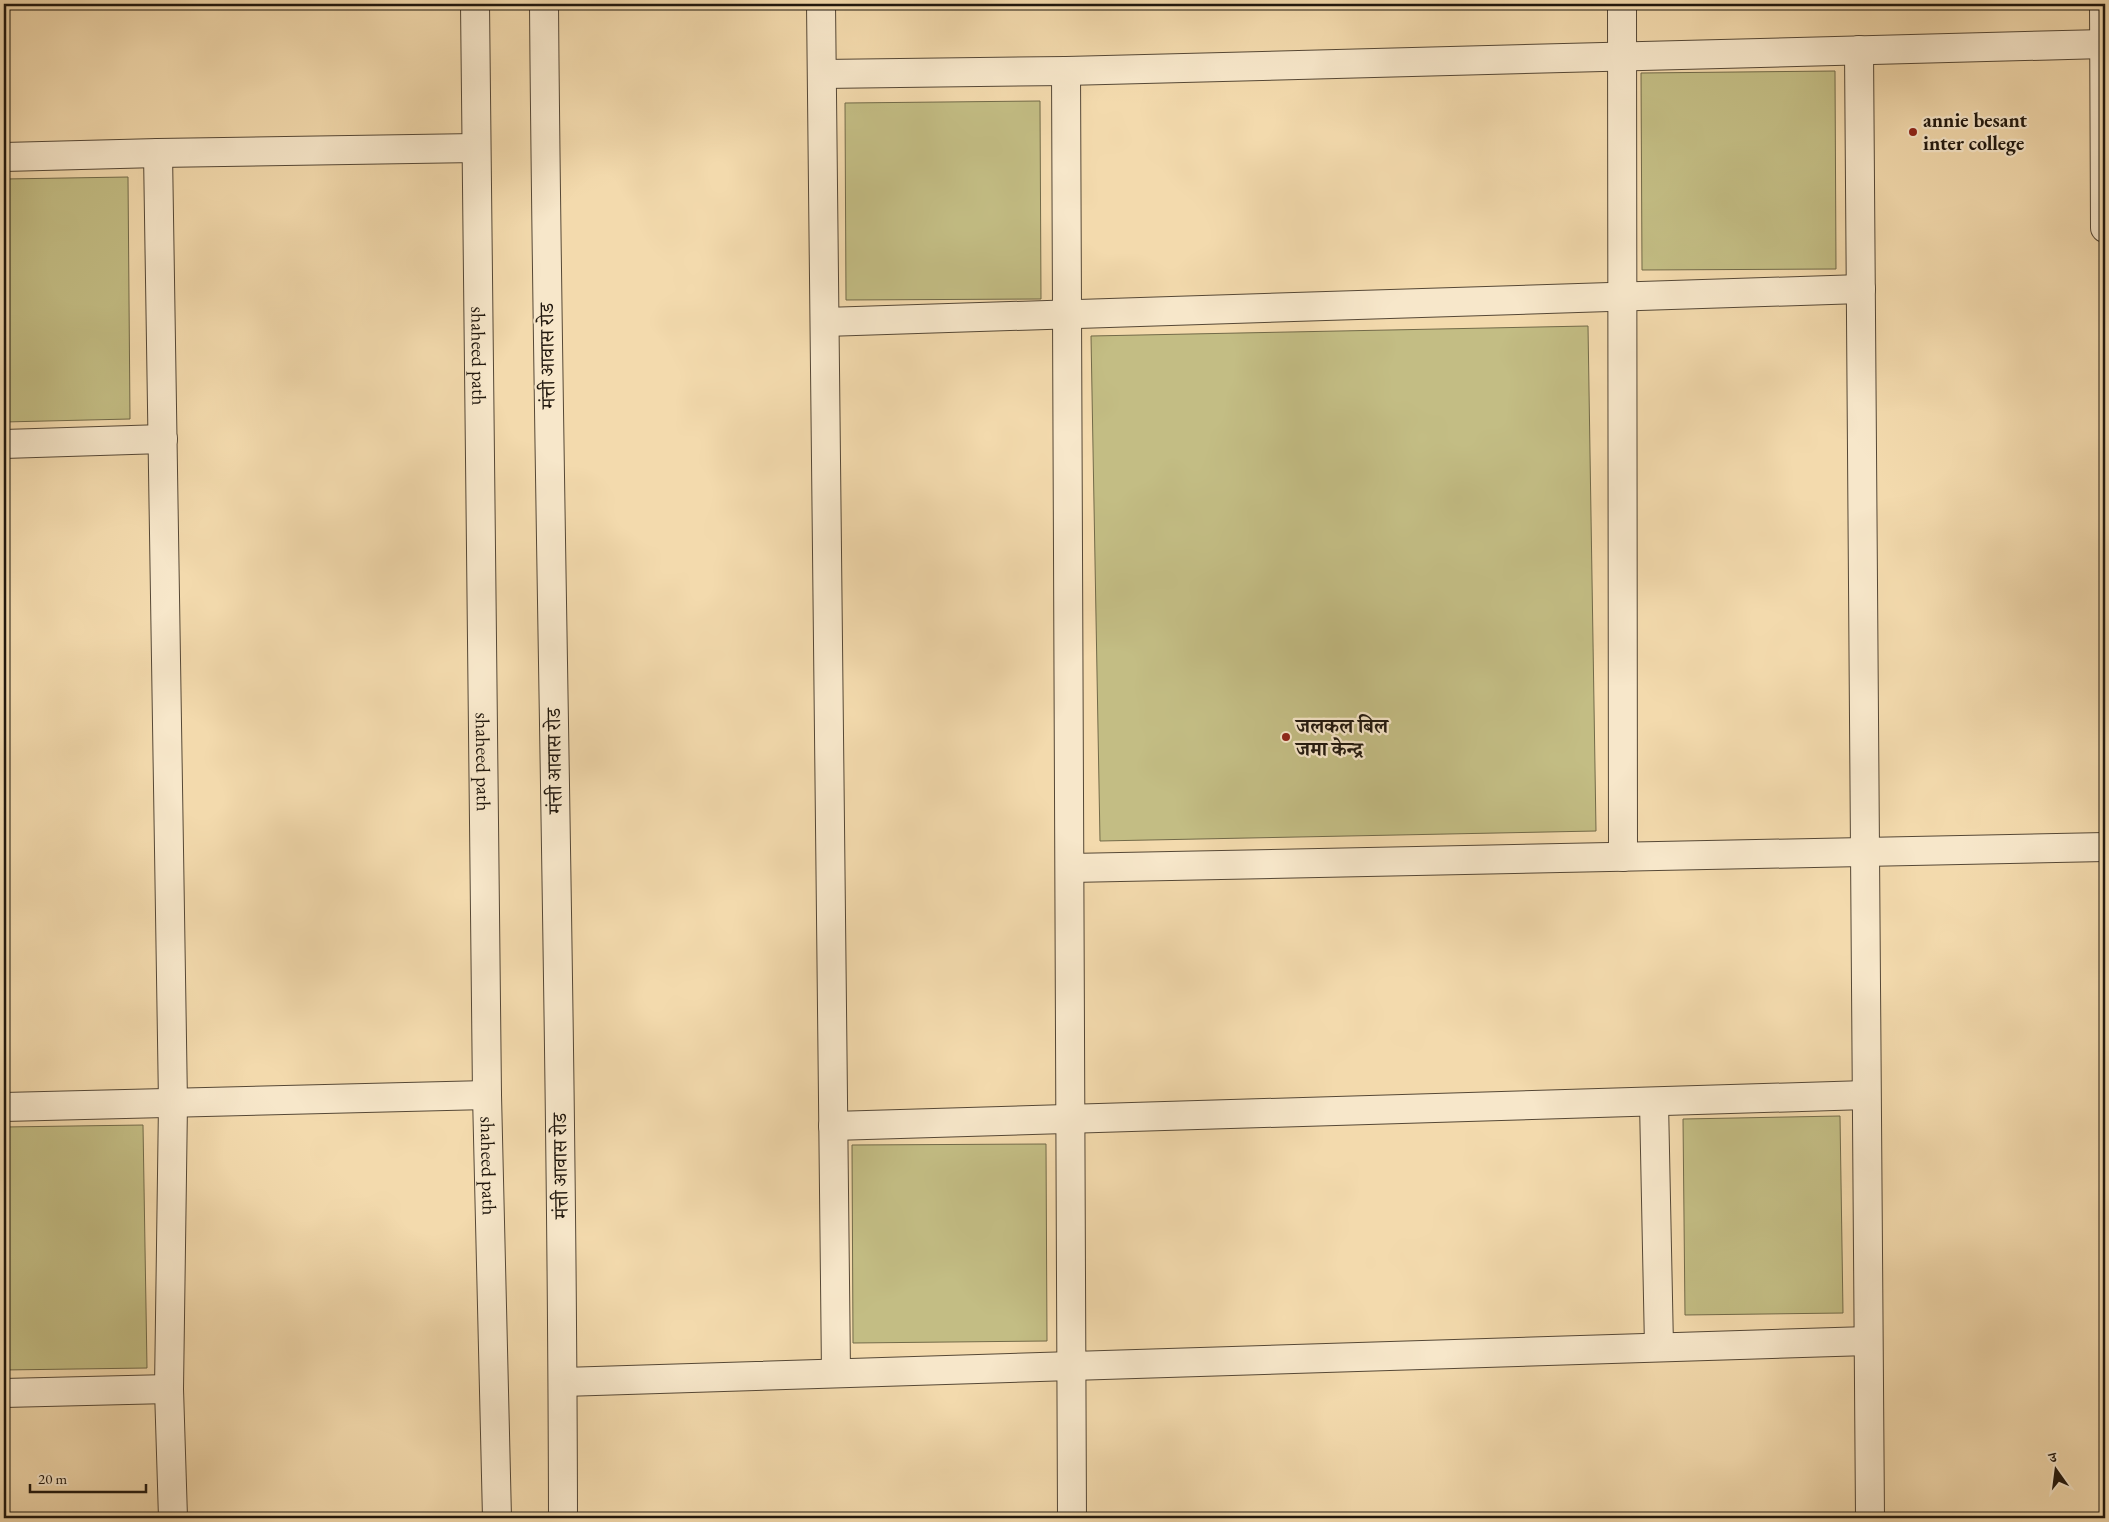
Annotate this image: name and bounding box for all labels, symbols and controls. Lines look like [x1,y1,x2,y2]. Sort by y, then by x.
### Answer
place label: annie besant inter college [1923,107,2028,156]
marker: annie besant inter college [1907,126,1919,138]
street label: मंत्ती आवास रोड [533,301,561,410]
street label: shaheed path [465,306,492,406]
street label: मंत्ती आवास रोड [540,706,568,815]
street label: shaheed path [470,712,497,812]
place label: जलकल बिल जमा केन्द्र [1294,713,1390,762]
marker: जलकल बिल जमा केन्द्र [1280,731,1292,743]
street label: मंत्ती आवास रोड [546,1111,574,1220]
street label: shaheed path [475,1116,503,1216]
north arrow [2032,1444,2082,1494]
text: उ [2046,1448,2059,1467]
scale bar [30,1462,146,1494]
text: 20 m [38,1469,67,1488]

